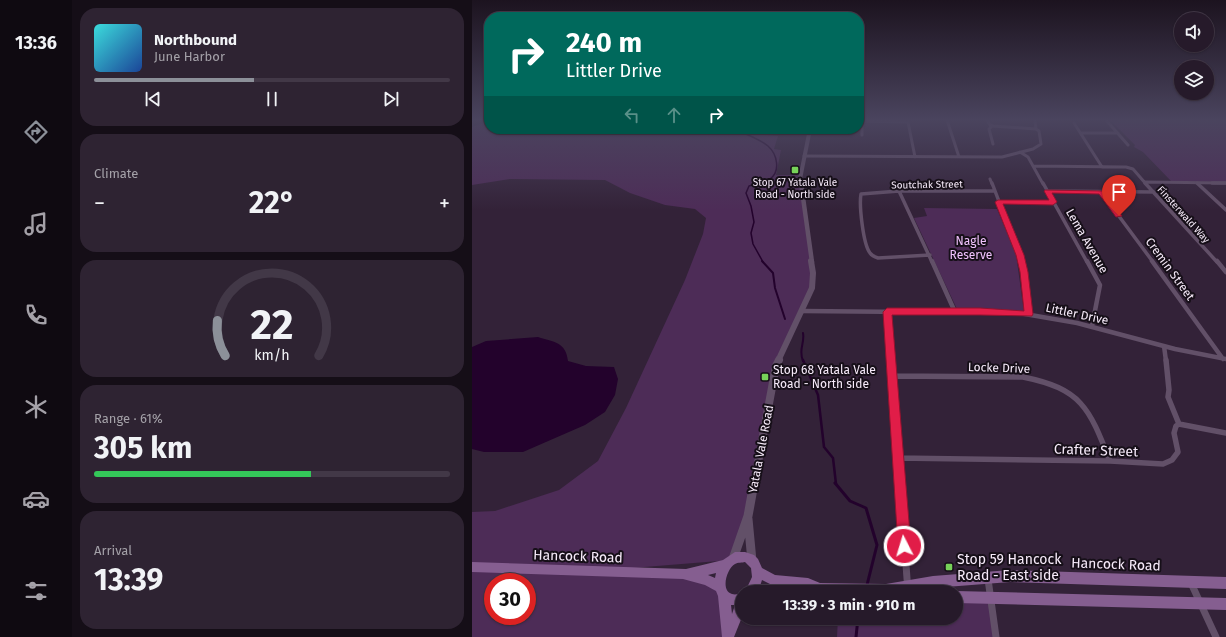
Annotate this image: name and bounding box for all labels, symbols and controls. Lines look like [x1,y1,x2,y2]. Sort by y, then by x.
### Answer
map controls [1174,12,1214,100]
button: sound [1174,12,1214,52]
text: 240 m [566,26,642,59]
icon: right [500,28,552,80]
text: Northbound [154,31,237,49]
text: 13:36 [15,32,57,54]
text: June Harbor [154,49,225,64]
text: Littler Drive [566,60,662,82]
button: layers [1174,60,1214,100]
icon: previous [142,88,164,110]
icon: pause [261,88,283,110]
icon: next [380,88,402,110]
icon: left [621,104,643,126]
icon: ahead [663,104,685,126]
icon: right [705,104,727,126]
icon: directions [22,118,50,146]
marker: Stop 67 Yatala Vale Road - North side [790,165,800,175]
text: Climate [94,166,138,181]
pin [1102,175,1136,216]
place label: Stop 67 Yatala Vale Road - North side [753,177,837,201]
street label: Soutchak Street [891,178,963,192]
icon: arrive [1108,181,1130,203]
street label: Finsterwald Way [1154,184,1212,246]
text: 22° [249,185,295,221]
text: − [94,190,105,217]
text: + [439,190,450,217]
street label: Lema Avenue [1063,206,1111,276]
icon: music [22,210,50,238]
park label: Nagle Reserve [950,234,992,262]
street label: Cremin Street [1143,235,1198,303]
text: 22 [250,300,294,350]
icon: phone [22,301,50,329]
street label: Littler Drive [1044,301,1110,327]
text: km/h [254,347,290,364]
street label: Locke Drive [968,360,1030,376]
place label: Stop 68 Yatala Vale Road - North side [773,363,876,391]
marker: Stop 68 Yatala Vale Road - North side [760,372,770,382]
icon: climate [22,393,50,421]
street label: Yatala Vale Road [746,404,776,494]
text: Range · 61% [94,411,163,426]
text: 305 km [94,430,192,466]
street label: Crafter Street [1054,441,1139,461]
icon: car [22,485,50,513]
position arrow [883,525,925,567]
text: Arrival [94,543,132,558]
street label: Hancock Road [533,546,623,567]
place label: Stop 59 Hancock Road - East side [957,551,1062,584]
street label: Hancock Road [1071,554,1161,575]
text: 13:39 [94,562,163,598]
marker: Stop 59 Hancock Road - East side [944,562,954,572]
speed limit sign: 30 [484,573,536,625]
icon: filters [22,577,50,605]
text: 13:39 · 3 min · 910 m [782,596,916,614]

